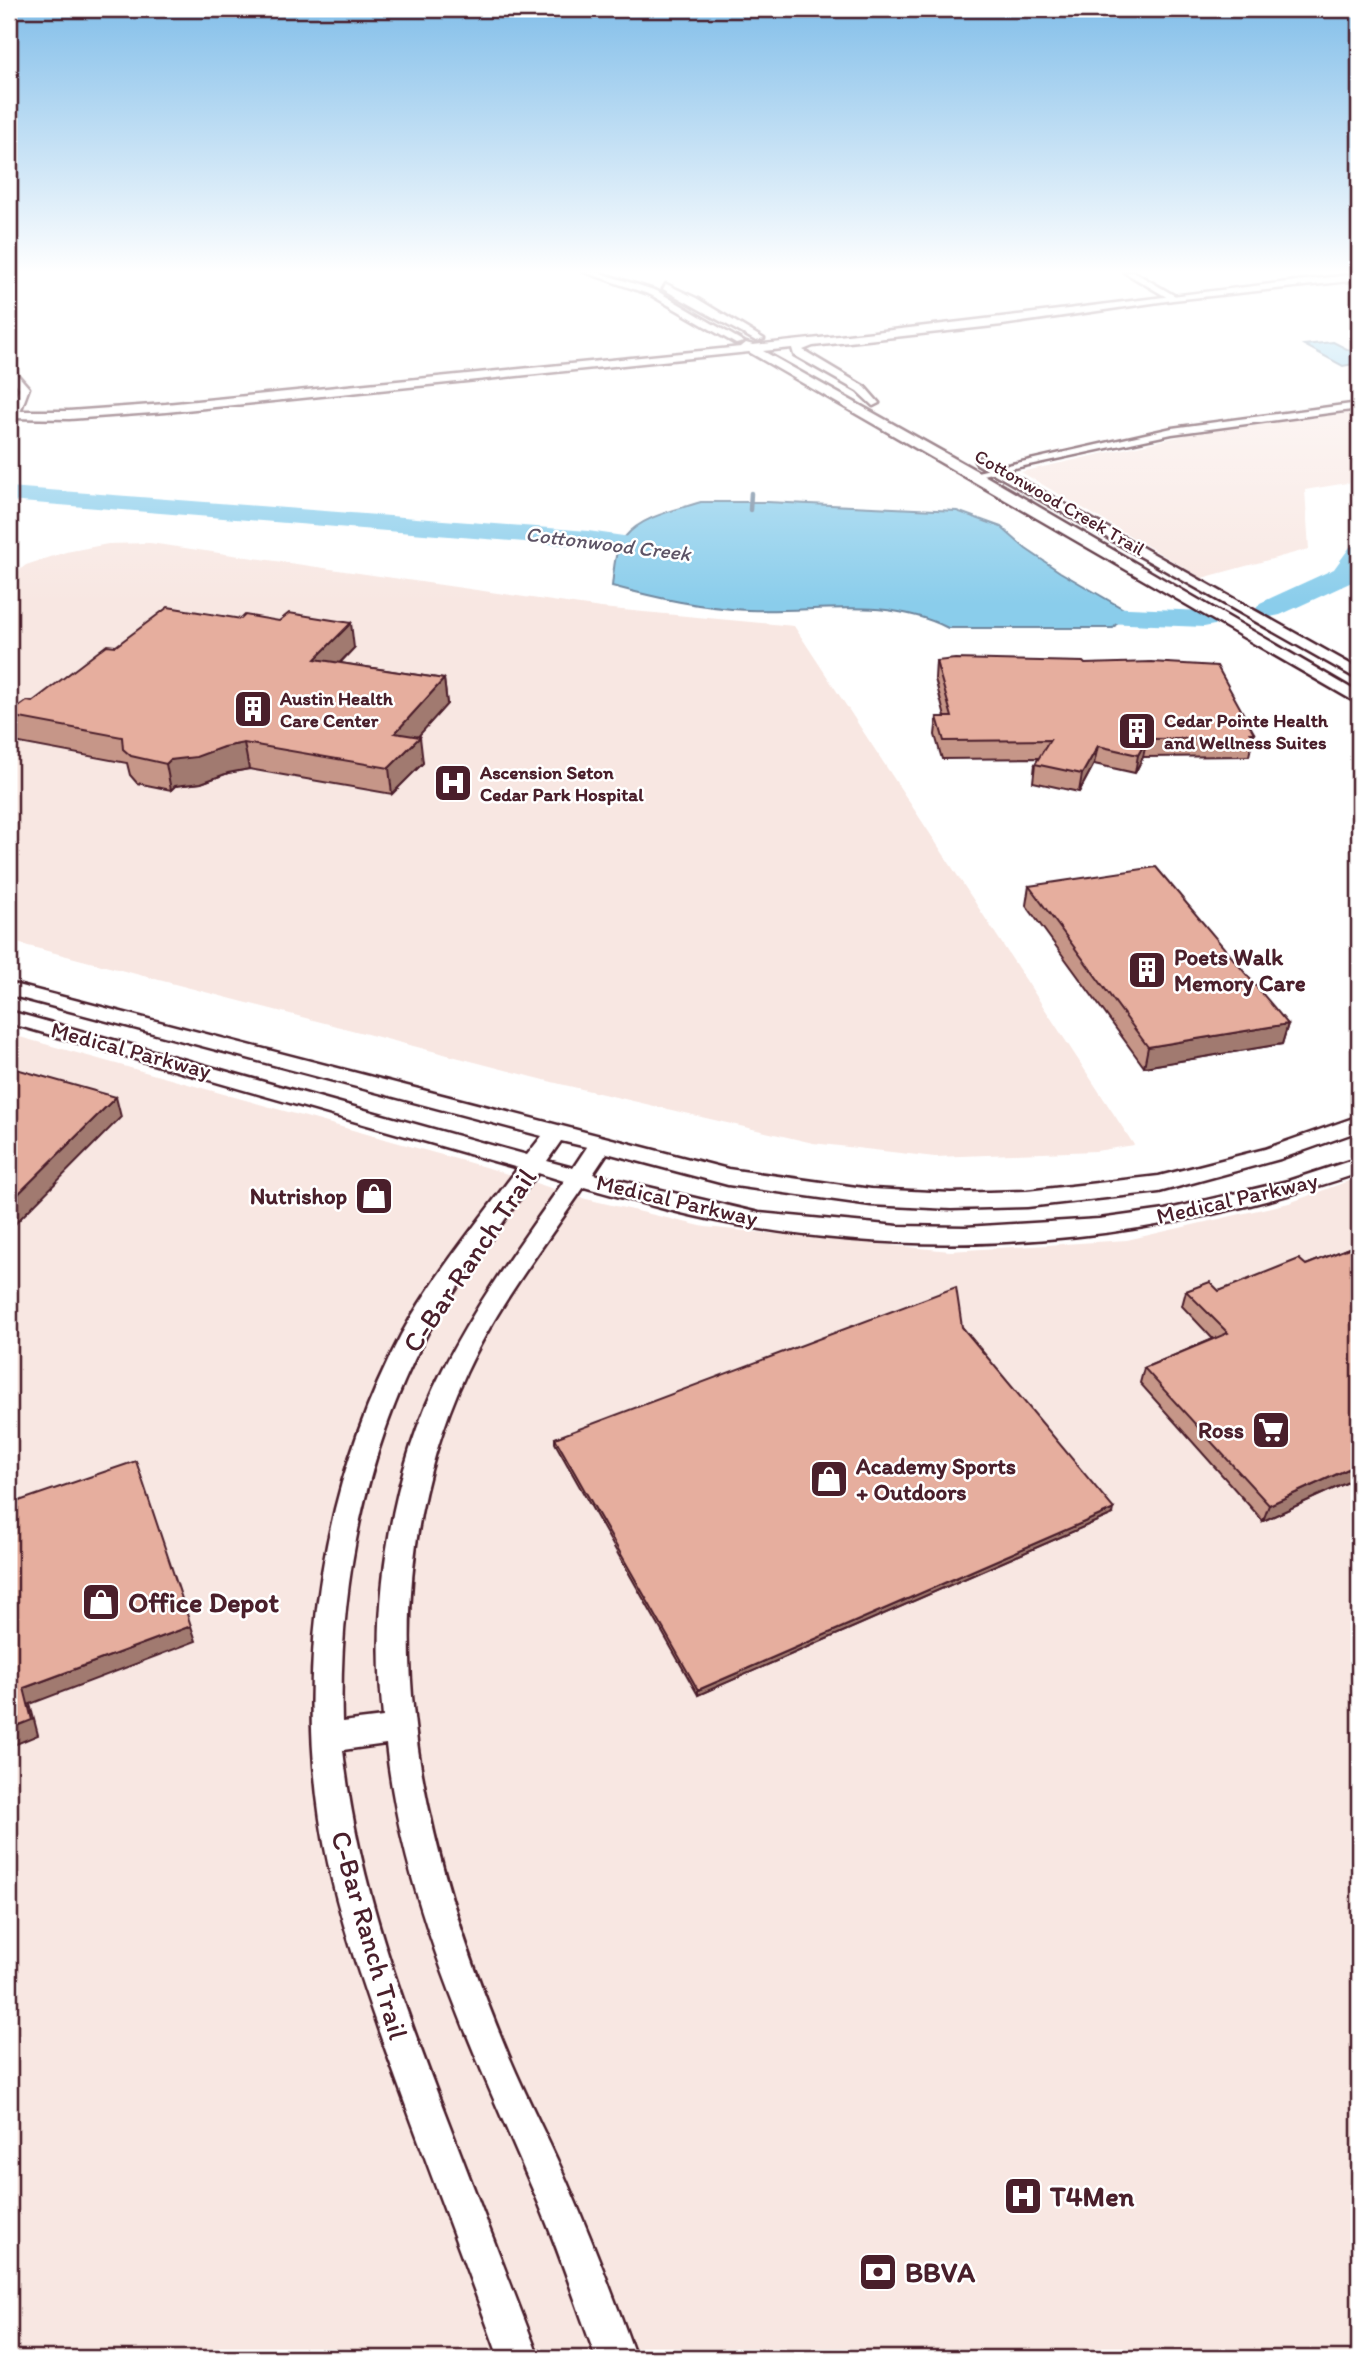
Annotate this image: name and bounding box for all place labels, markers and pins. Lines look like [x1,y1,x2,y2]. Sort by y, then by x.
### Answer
place label: Austin Health Care Center [279,687,394,732]
building icon: Austin Health Care Center [232,688,274,730]
place label: Cedar Pointe Health and Wellness Suites [1164,709,1329,754]
building icon: Cedar Pointe Health and Wellness Suites [1116,710,1158,752]
place label: Ascension Seton Cedar Park Hospital [479,761,644,806]
hospital icon: Ascension Seton Cedar Park Hospital [432,762,474,804]
place label: Poets Walk Memory Care [1174,943,1306,997]
building icon: Poets Walk Memory Care [1126,949,1168,991]
shop icon: Nutrishop [353,1175,395,1217]
place label: Nutrishop [250,1182,347,1210]
supermarket icon: Ross [1250,1409,1292,1451]
place label: Ross [1198,1416,1244,1444]
place label: Academy Sports + Outdoors [855,1452,1016,1506]
shop icon: Academy Sports + Outdoors [808,1458,850,1500]
shop icon: Office Depot [80,1581,122,1623]
place label: Office Depot [128,1585,280,1619]
hospital icon: T4Men [1002,2175,1044,2217]
place label: T4Men [1049,2179,1134,2213]
bank icon: BBVA [857,2251,899,2293]
place label: BBVA [905,2255,975,2289]

